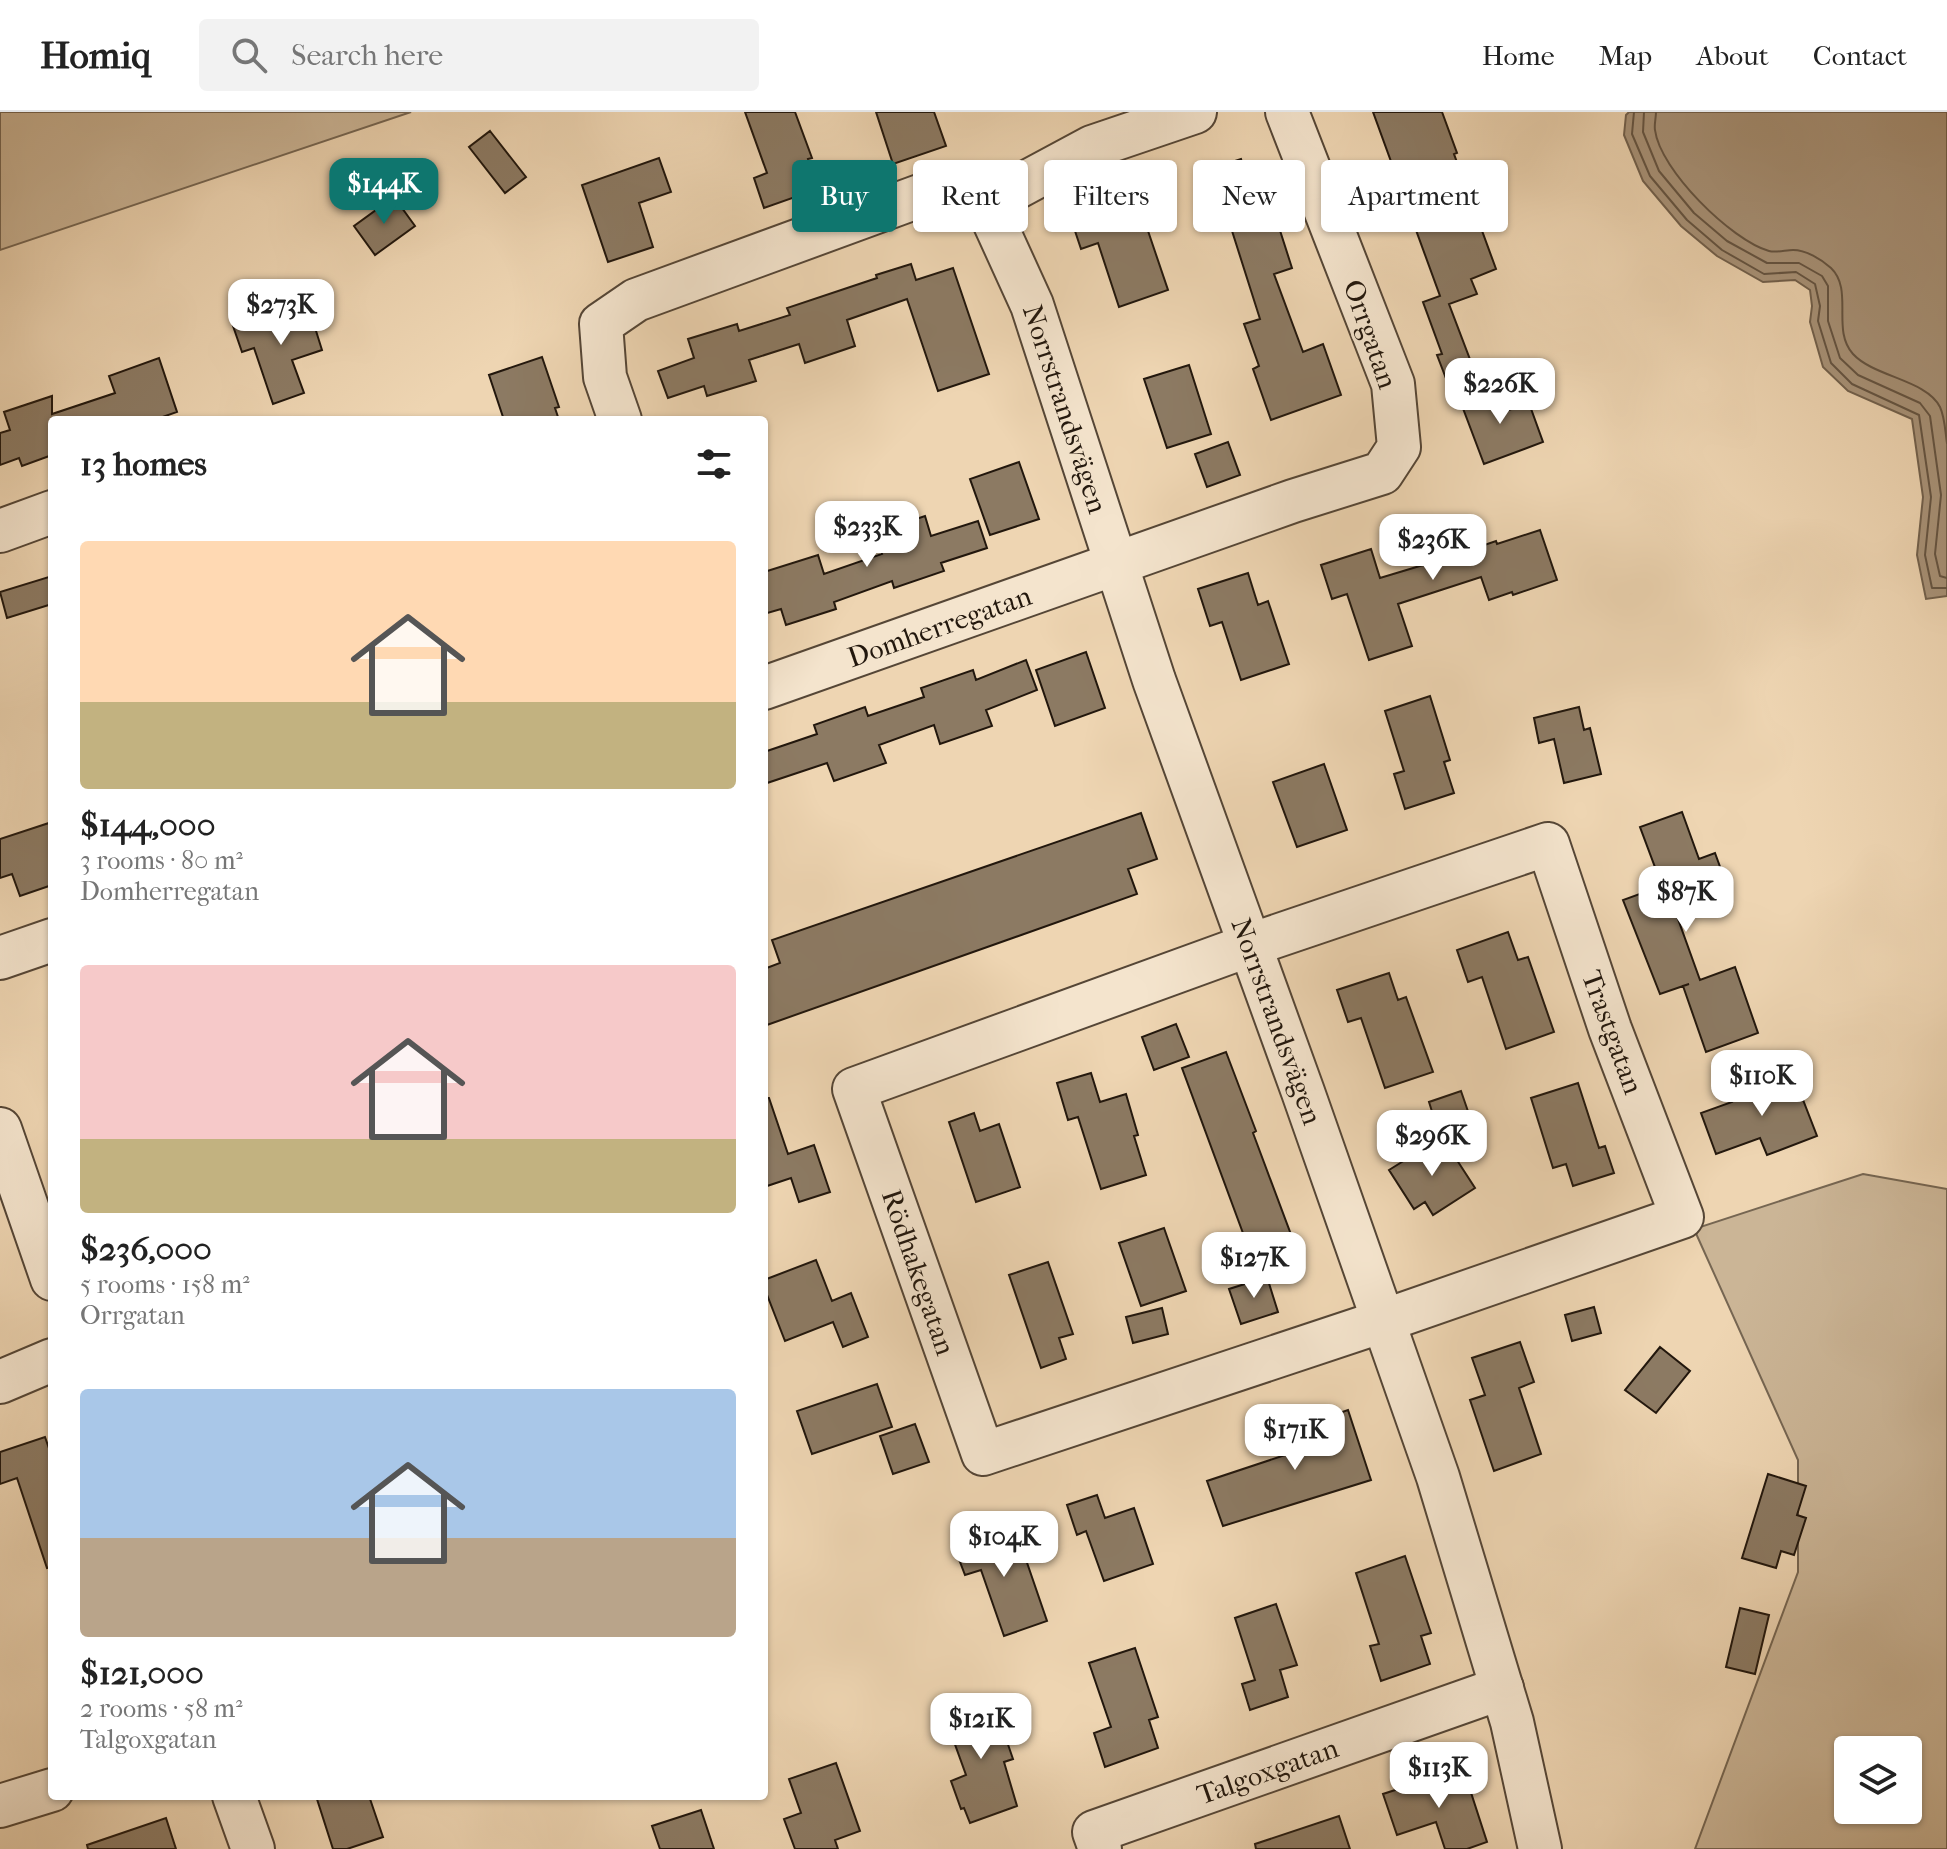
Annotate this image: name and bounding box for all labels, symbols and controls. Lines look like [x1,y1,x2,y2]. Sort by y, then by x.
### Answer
search box [199,19,759,91]
text: Homiq [40,33,151,78]
icon: search [227,33,271,77]
text: Search here [291,38,443,73]
text: Home [1482,39,1555,72]
text: Map [1599,39,1652,72]
text: About [1696,39,1769,72]
text: Contact [1813,39,1907,72]
pin: $144K [328,158,440,226]
chip: Buy [792,160,897,232]
chip: Rent [913,160,1028,232]
chip: Filters [1044,160,1177,232]
chip: New [1193,160,1305,232]
chip: Apartment [1321,160,1508,232]
text: $144K [347,168,421,199]
street label: Orrgatan [1337,275,1405,393]
pin: $273K [225,279,337,347]
text: $273K [246,289,316,320]
street label: Norrstrandsvägen [1016,300,1115,517]
pin: $226K [1444,358,1556,426]
text: $226K [1463,368,1537,399]
icon: filters [692,442,736,486]
text: 13 homes [80,444,207,484]
pin: $233K [811,501,923,569]
text: $233K [833,511,901,542]
pin: $236K [1377,514,1489,582]
text: $236K [1397,524,1469,555]
street label: Domherregatan [843,579,1036,674]
icon: home [336,593,480,737]
text: $144,000 [80,805,215,845]
text: 3 rooms · 80 m² [80,845,243,876]
pin: $87K [1639,866,1733,934]
text: Domherregatan [80,876,259,907]
text: $87K [1657,876,1715,907]
street label: Norrstrandsvägen [1224,913,1329,1129]
street label: Trastgatan [1575,966,1650,1099]
icon: home [336,1017,480,1161]
pin: $110K [1706,1050,1818,1118]
text: $110K [1729,1060,1795,1091]
pin: $296K [1376,1110,1488,1178]
text: $296K [1395,1120,1469,1151]
street label: Rödhakegatan [875,1185,962,1359]
text: $236,000 [80,1229,212,1269]
pin: $127K [1198,1232,1310,1300]
text: $127K [1220,1242,1288,1273]
text: 5 rooms · 158 m² [80,1269,250,1300]
text: Orrgatan [80,1300,185,1331]
pin: $171K [1239,1404,1351,1472]
text: $171K [1263,1414,1327,1445]
icon: home [336,1441,480,1585]
pin: $104K [948,1511,1060,1579]
text: $104K [968,1521,1040,1552]
text: $121,000 [80,1653,204,1693]
text: 2 rooms · 58 m² [80,1693,243,1724]
pin: $121K [925,1693,1037,1761]
text: $121K [948,1703,1014,1734]
text: Talgoxgatan [80,1724,217,1755]
street label: Talgoxgatan [1193,1731,1343,1811]
map controls [1834,1736,1922,1824]
button: layers [1834,1736,1922,1824]
pin: $113K [1383,1742,1495,1810]
text: $113K [1408,1752,1470,1783]

